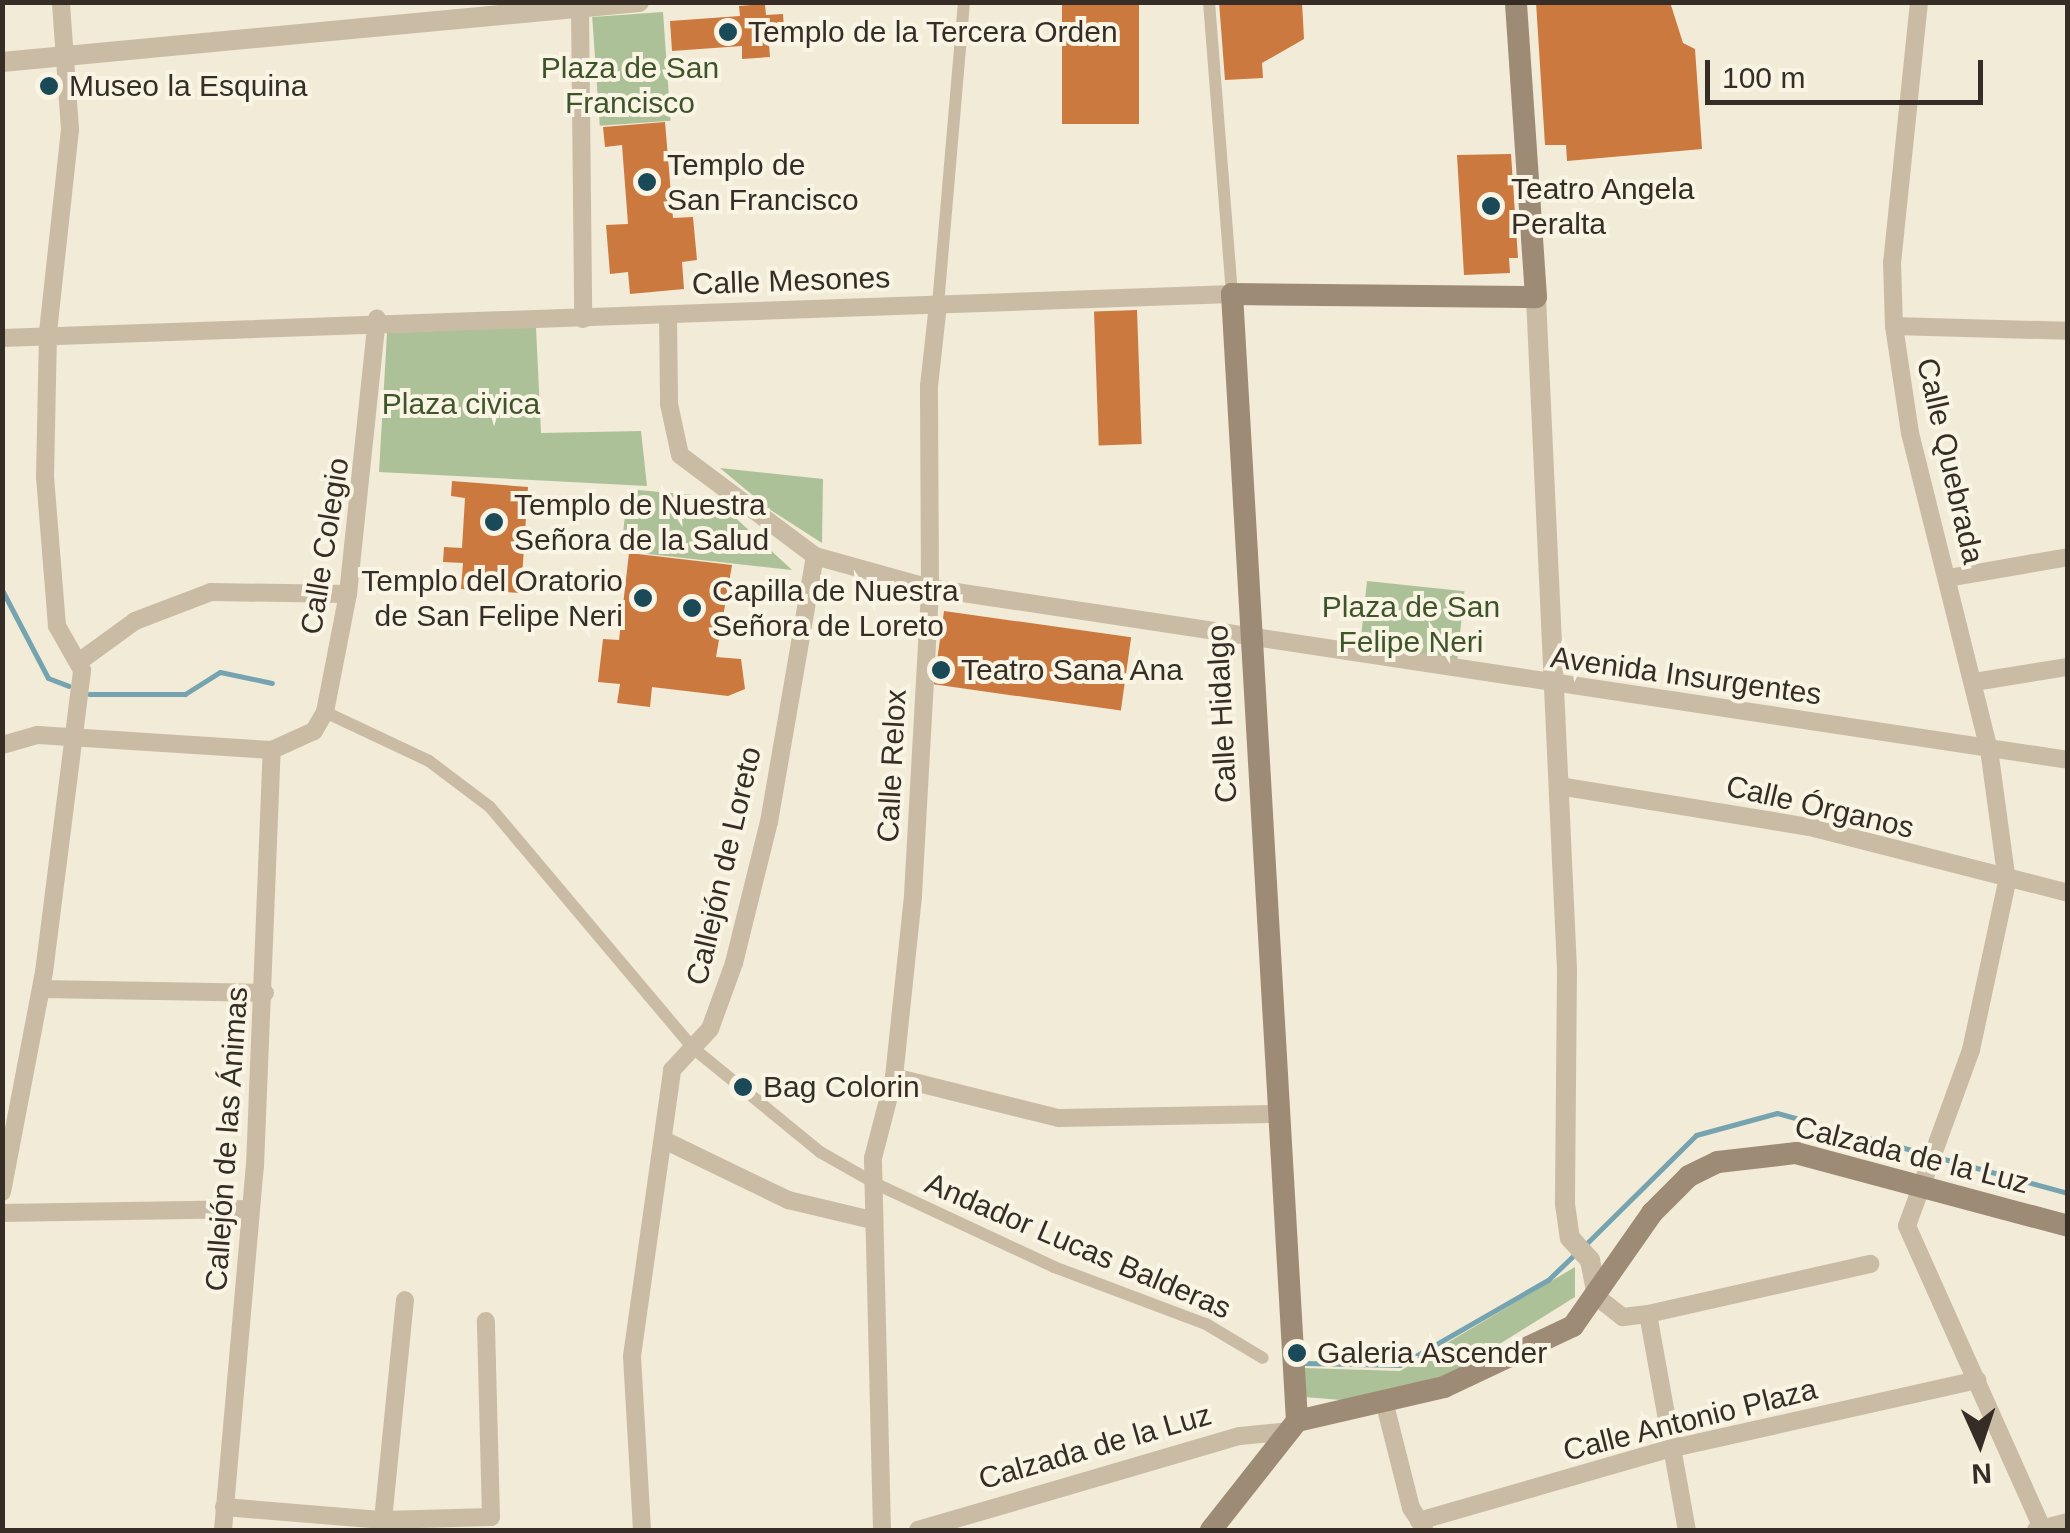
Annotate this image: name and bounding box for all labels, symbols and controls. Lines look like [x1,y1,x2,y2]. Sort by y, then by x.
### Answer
place label: Templo de la Tercera Orden [748,14,1118,50]
marker: Templo de la Tercera Orden [717,21,739,43]
scale bar [1710,40,1988,102]
park label: Plaza de San Francisco [541,50,719,120]
text: 100 m [1722,61,1805,94]
place label: Museo la Esquina [69,68,307,104]
marker: Museo la Esquina [38,75,60,97]
place label: Templo de San Francisco [667,147,859,218]
marker: Templo de San Francisco [636,171,658,193]
place label: Teatro Angela Peralta [1511,171,1696,242]
marker: Teatro Angela Peralta [1480,195,1502,217]
street label: Calle Mesones [691,260,891,302]
street label: Calle Quebrada [1909,355,1991,567]
park label: Plaza civica [382,386,540,422]
street label: Calle Colegio [293,455,357,637]
place label: Templo de Nuestra Señora de la Salud [514,487,769,558]
marker: Templo de Nuestra Señora de la Salud [483,511,505,533]
place label: Templo del Oratorio de San Felipe Neri [361,563,623,634]
place label: Capilla de Nuestra Señora de Loreto [712,573,959,644]
marker: Templo del Oratorio de San Felipe Neri [632,587,654,609]
park label: Plaza de San Felipe Neri [1322,589,1500,660]
marker: Capilla de Nuestra Señora de Loreto [681,597,703,619]
street label: Calle Hidalgo [1199,624,1245,804]
street label: Avenida Insurgentes [1548,639,1824,713]
place label: Teatro Sana Ana [961,652,1184,688]
marker: Teatro Sana Ana [930,659,952,681]
street label: Calle Relox [870,688,914,844]
street label: Callejón de Loreto [679,743,769,989]
street label: Calle Órganos [1723,768,1917,846]
street label: Callejón de las Ánimas [198,986,256,1292]
place label: Bag Colorin [763,1069,920,1105]
marker: Bag Colorin [732,1076,754,1098]
street label: Calzada de la Luz [1791,1108,2033,1202]
street label: Andador Lucas Balderas [920,1165,1236,1327]
place label: Galeria Ascender [1317,1335,1549,1371]
marker: Galeria Ascender [1286,1342,1308,1364]
street label: Calle Antonio Plaza [1559,1371,1821,1469]
north arrow [1930,1393,2030,1493]
street label: Calzada de la Luz [975,1397,1215,1497]
text: N [1971,1457,1993,1489]

